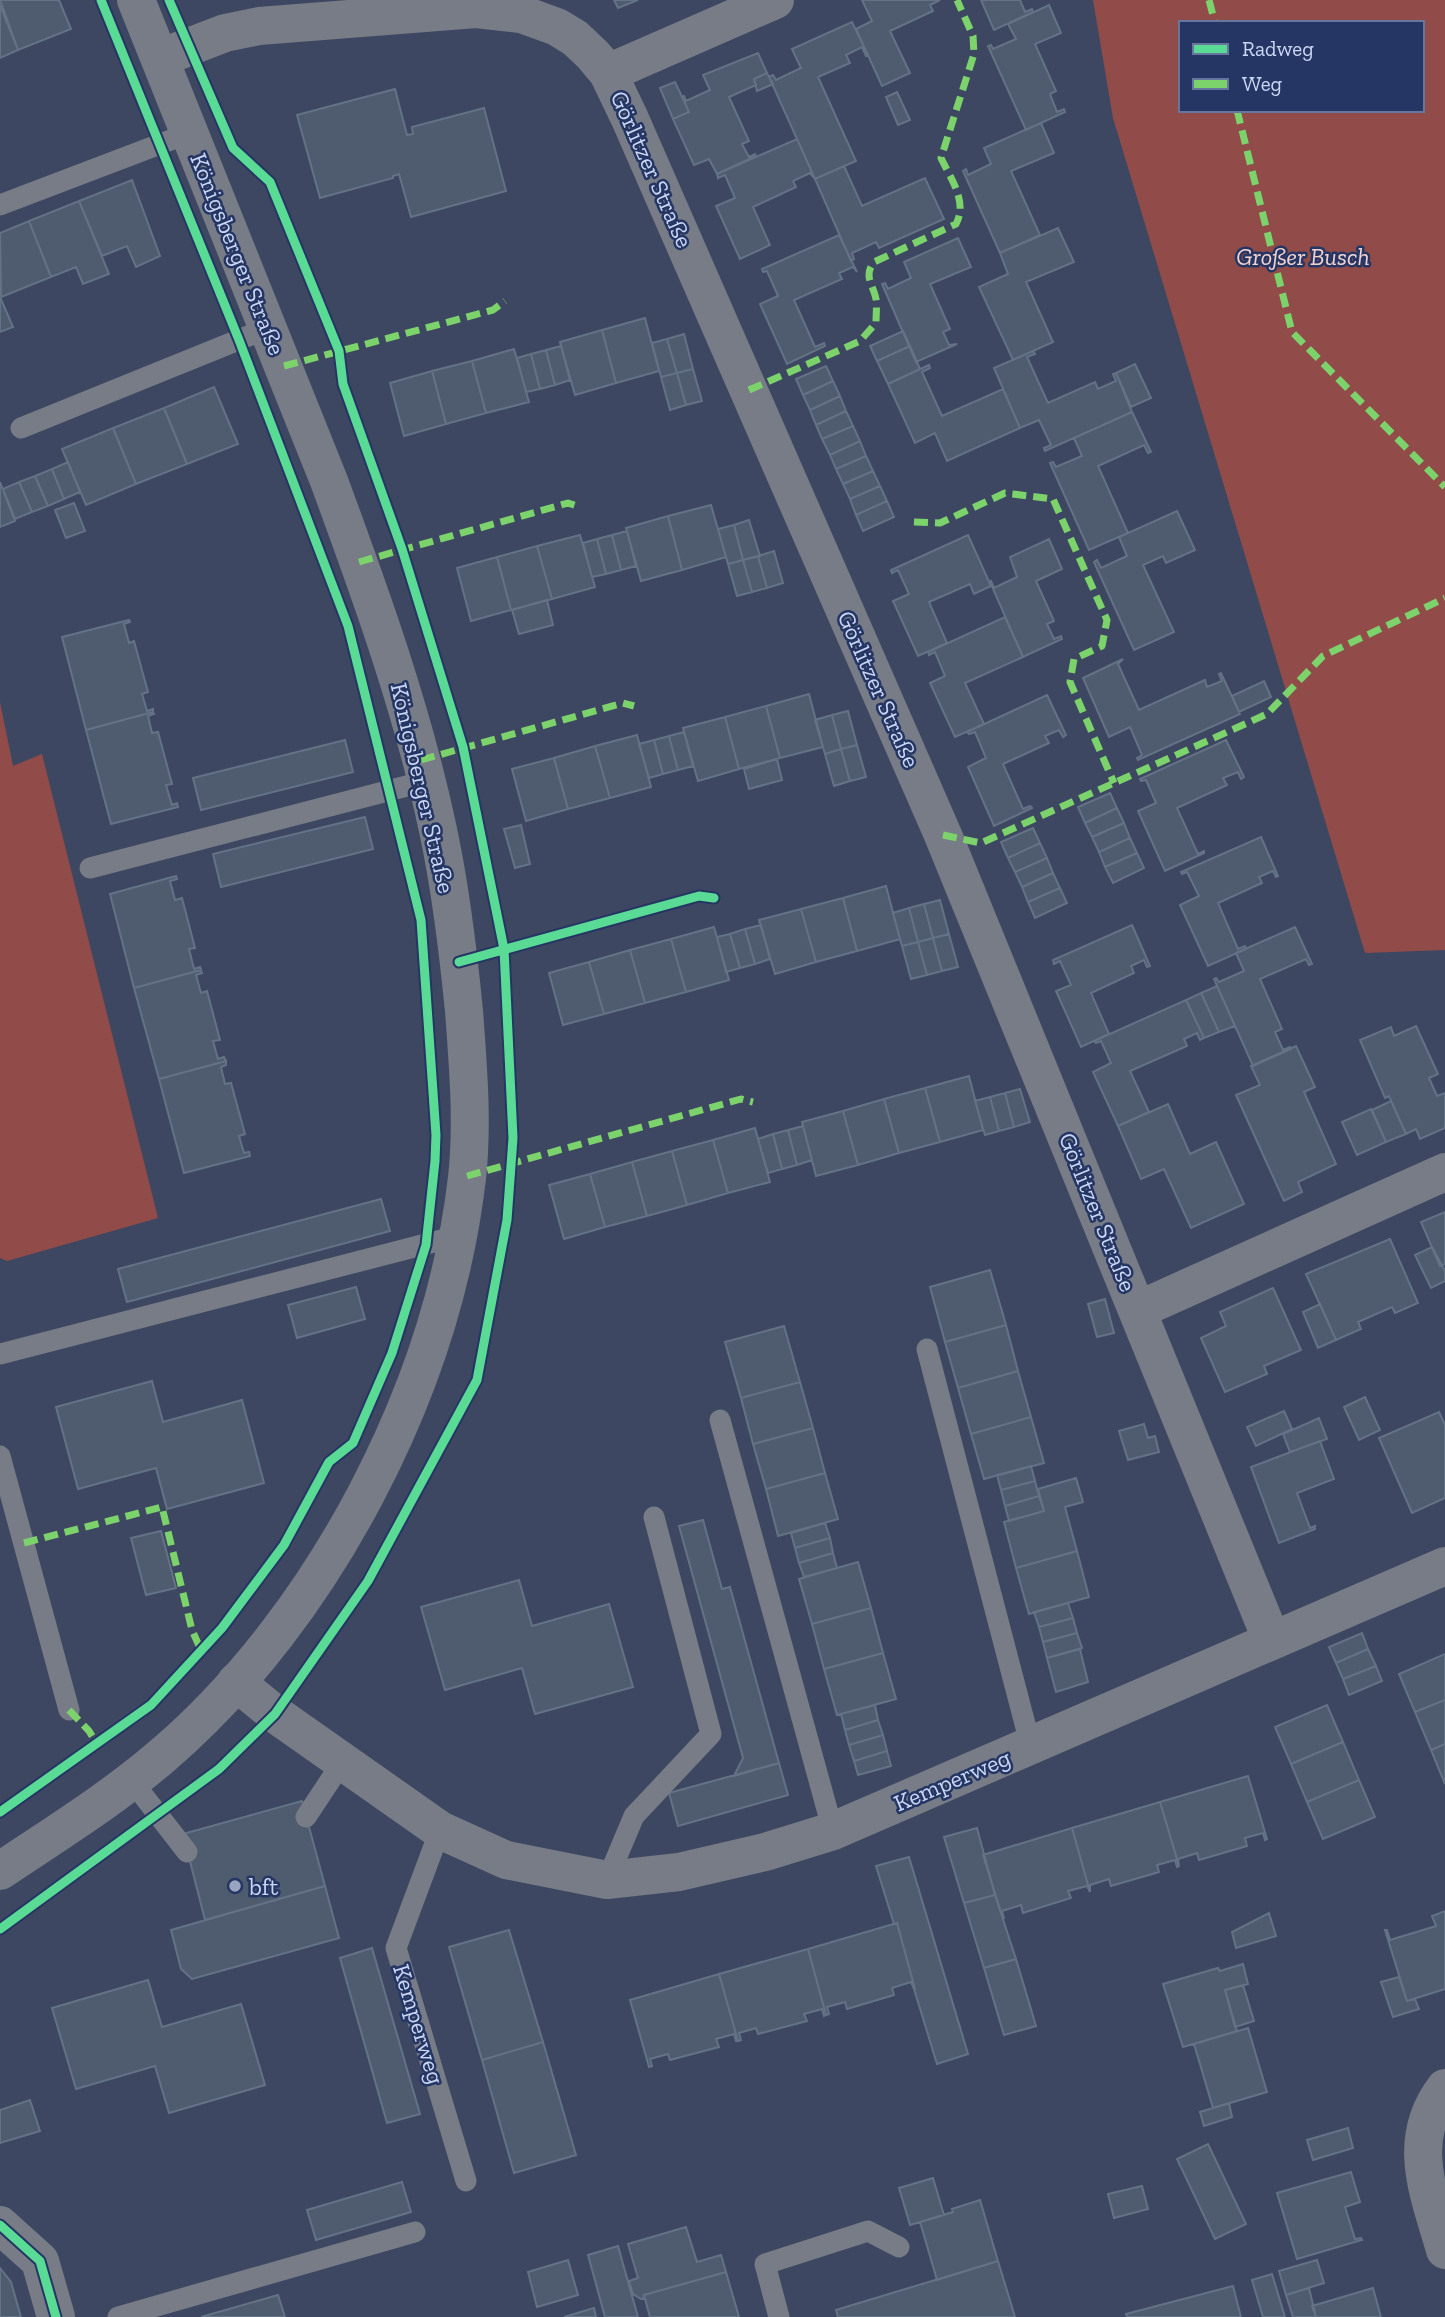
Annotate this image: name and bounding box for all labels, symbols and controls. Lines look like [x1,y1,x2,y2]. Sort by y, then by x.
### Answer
legend [1179,21,1424,112]
text: Radweg [1242,36,1314,61]
text: Weg [1242,71,1283,96]
street label: Görlitzer Straße [604,86,700,252]
street label: Königsberger Straße [184,149,292,359]
park label: Großer Busch [1236,242,1370,271]
street label: Görlitzer Straße [831,606,927,772]
street label: Königsberger Straße [385,680,461,896]
street label: Görlitzer Straße [1053,1128,1143,1296]
street label: Kemperweg [889,1742,1015,1818]
place label: bft [248,1872,278,1901]
marker: bft [227,1878,243,1894]
street label: Kemperweg [387,1960,451,2088]

